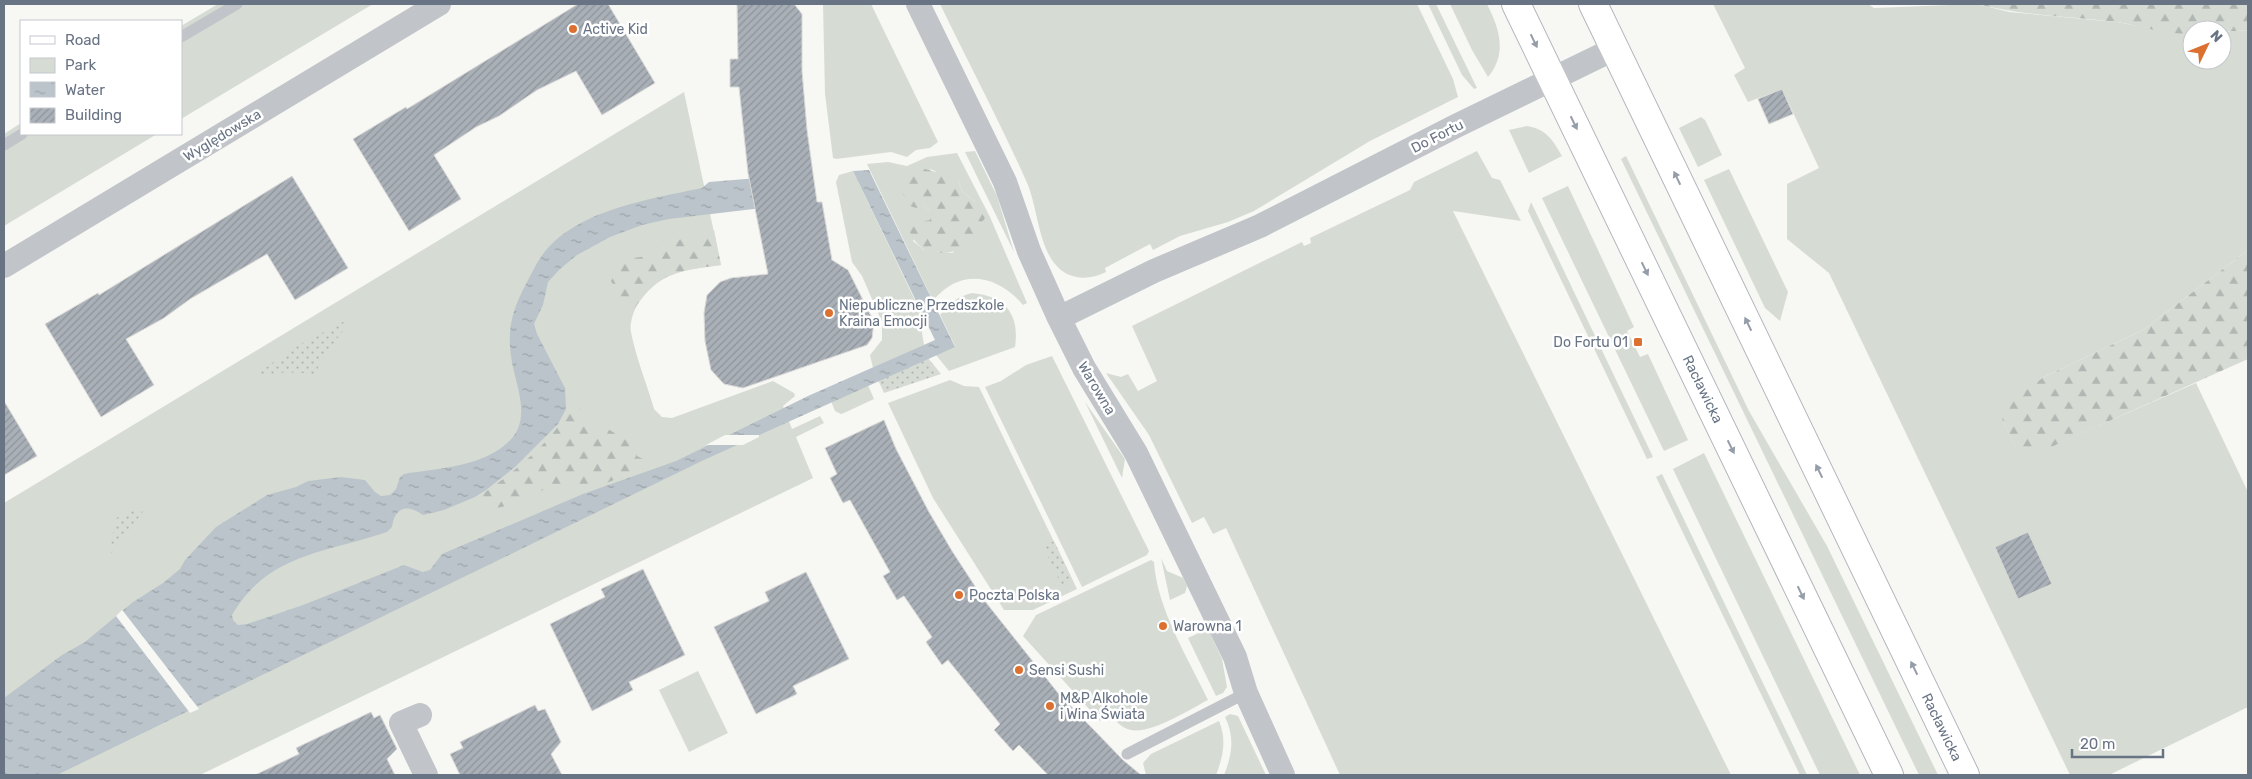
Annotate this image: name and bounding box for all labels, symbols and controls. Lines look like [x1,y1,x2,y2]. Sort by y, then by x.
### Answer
legend [20,20,182,135]
north arrow [2182,20,2232,70]
place label: Active Kid [583,21,648,38]
marker: Active Kid [567,23,579,35]
text: N [2206,27,2226,46]
text: Road [65,31,101,49]
one-way arrow [1531,34,1539,48]
text: Park [65,56,96,74]
text: Water [65,81,105,99]
text: Building [65,106,122,124]
street label: Wyględowska [180,106,264,165]
street label: Do Fortu [1408,116,1466,157]
one-way arrow [1570,116,1578,130]
one-way arrow [1673,171,1681,185]
one-way arrow [1641,262,1649,276]
place label: Niepubliczne Przedszkole Kraina Emocji [839,297,1005,330]
marker: Niepubliczne Przedszkole Kraina Emocji [823,307,835,319]
one-way arrow [1744,317,1752,331]
place label: Do Fortu 01 [1553,334,1628,351]
marker: Do Fortu 01 [1632,336,1644,348]
street label: Racławicka [1679,353,1726,426]
street label: Warowna [1074,359,1119,418]
one-way arrow [1727,440,1735,454]
one-way arrow [1814,463,1823,478]
one-way arrow [1797,586,1805,600]
place label: Poczta Polska [969,587,1060,604]
marker: Poczta Polska [953,589,965,601]
place label: Warowna 1 [1173,618,1242,635]
marker: Warowna 1 [1157,620,1169,632]
one-way arrow [1909,661,1917,675]
place label: Sensi Sushi [1029,662,1104,679]
marker: Sensi Sushi [1013,664,1025,676]
place label: M&P Alkohole i Wina Świata [1060,690,1148,723]
street label: Racławicka [1918,691,1965,764]
marker: M&P Alkohole i Wina Świata [1044,700,1056,712]
scale bar [2072,726,2163,758]
text: 20 m [2080,735,2115,753]

